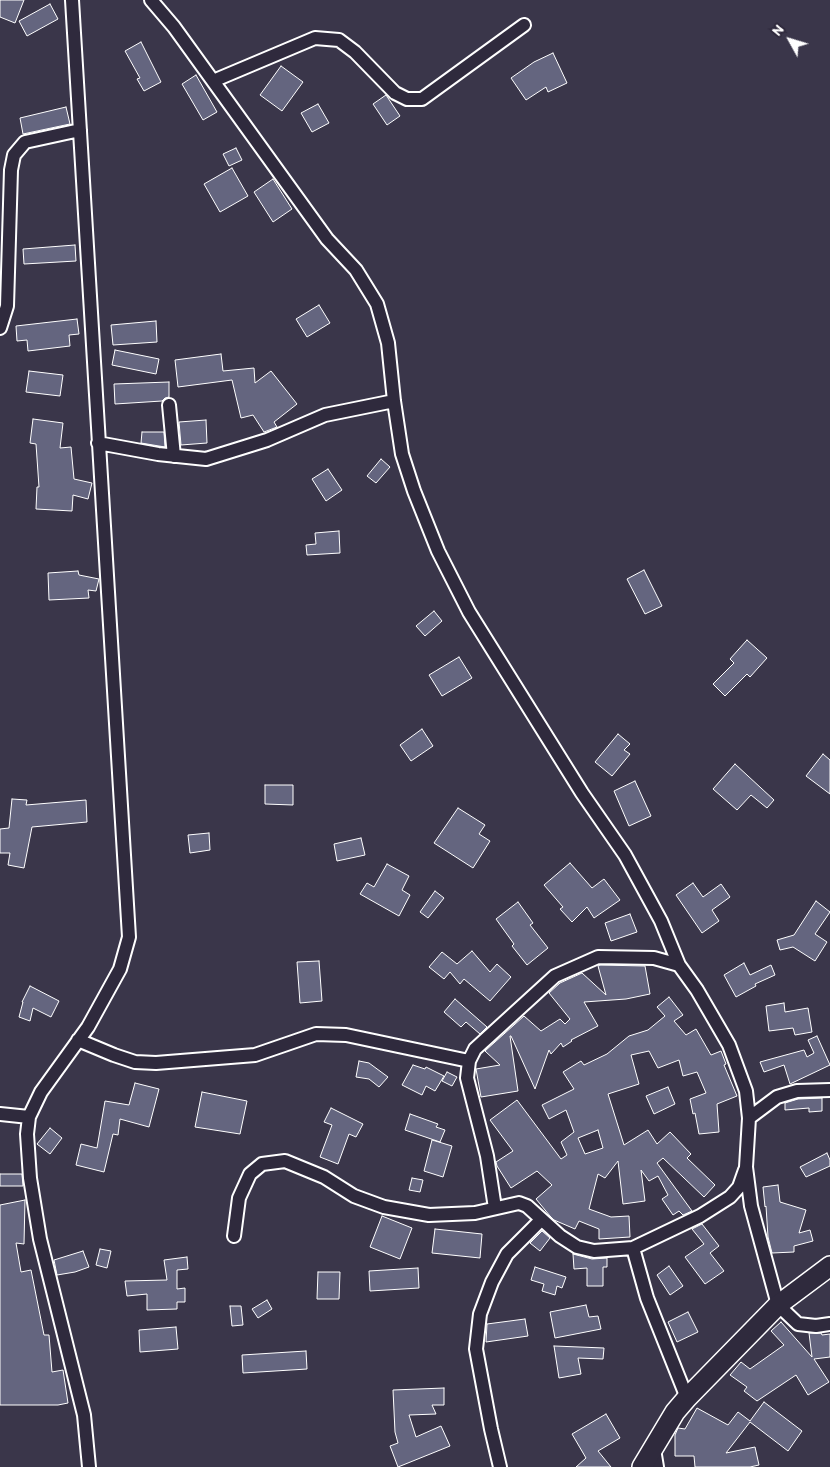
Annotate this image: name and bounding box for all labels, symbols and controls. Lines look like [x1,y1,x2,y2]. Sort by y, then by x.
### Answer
north arrow [765,15,815,65]
text: N [768,21,788,39]

